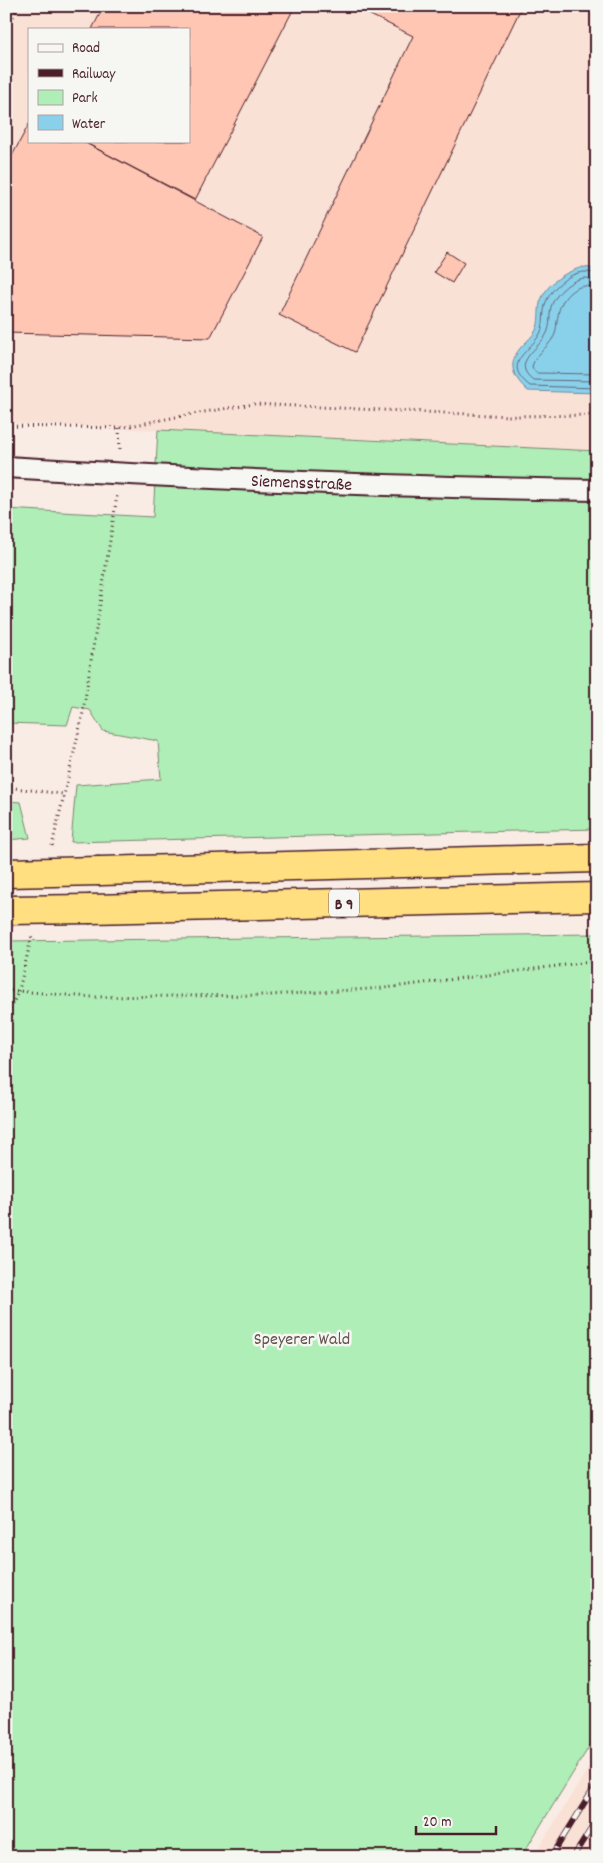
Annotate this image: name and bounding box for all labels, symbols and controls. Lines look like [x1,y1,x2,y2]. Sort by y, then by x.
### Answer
legend [28,28,190,142]
text: Road [72,38,100,60]
text: Railway [72,64,116,86]
text: Park [72,88,98,110]
text: Water [72,114,106,136]
street label: Siemensstraße [250,470,353,499]
road number: B 9 [329,890,359,916]
park label: Speyerer Wald [254,1328,350,1353]
scale bar [416,1803,496,1835]
text: 20 m [423,1812,451,1834]

